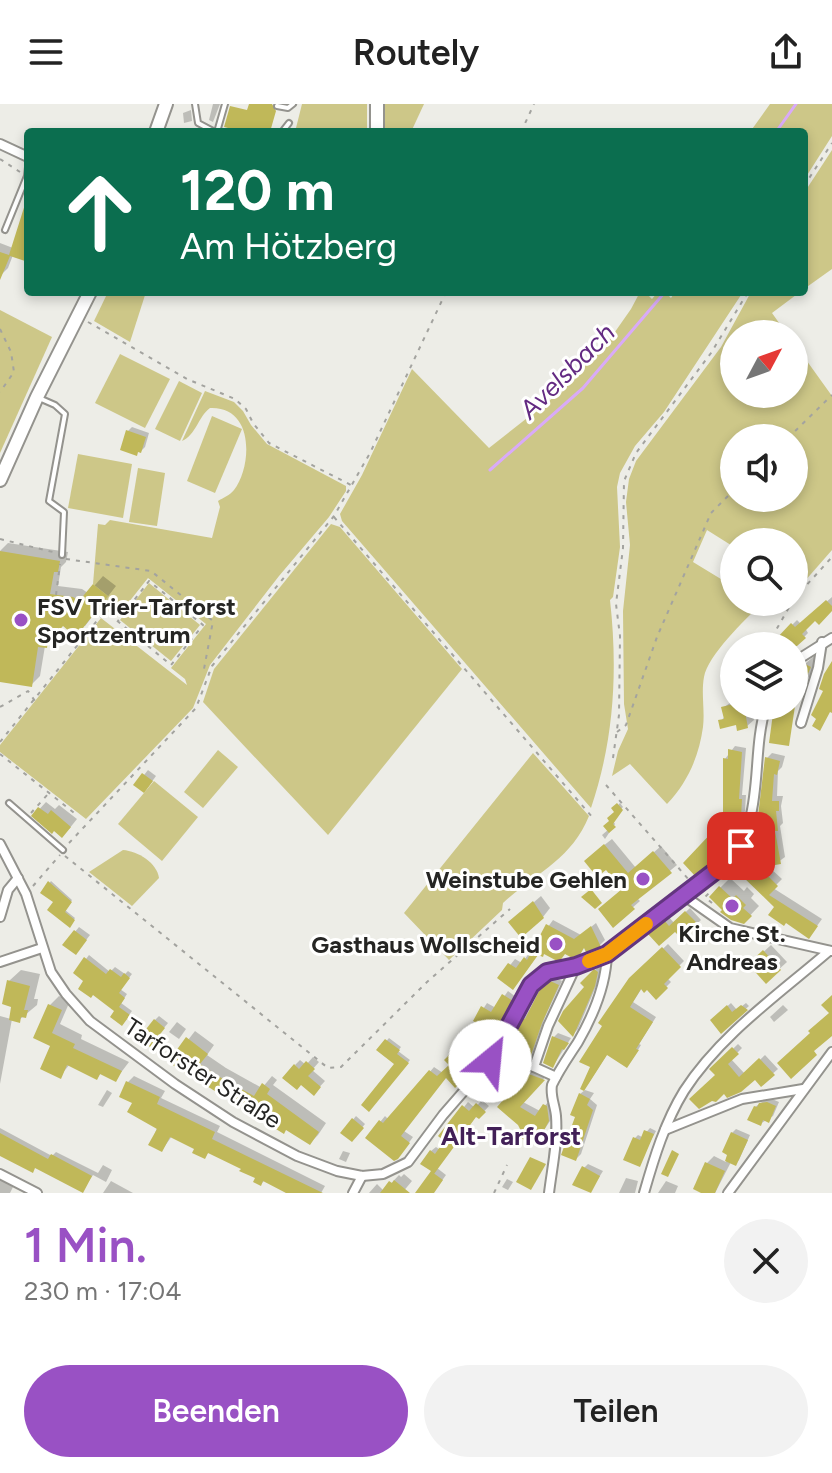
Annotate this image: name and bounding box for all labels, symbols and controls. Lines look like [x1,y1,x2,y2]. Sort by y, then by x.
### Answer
icon: menu [24,30,68,74]
icon: share [764,30,808,74]
text: Routely [353,31,479,74]
text: 120 m [180,157,335,224]
icon: ahead [48,160,152,264]
text: Am Hötzberg [180,225,397,268]
water label: Avelsbach [512,317,621,426]
north arrow [720,320,808,408]
map controls [720,320,808,720]
button: sound [720,424,808,512]
button: search [720,528,808,616]
place label: FSV Trier-Tarforst Sportzentrum [37,592,236,649]
marker: FSV Trier-Tarforst Sportzentrum [12,611,30,629]
button: layers [720,632,808,720]
pin [707,812,775,880]
icon: arrive [719,824,763,868]
place label: Weinstube Gehlen [426,865,627,894]
marker: Weinstube Gehlen [634,870,652,888]
marker: Kirche St. Andreas [723,897,741,915]
place label: Kirche St. Andreas [678,919,786,976]
place label: Gasthaus Wollscheid [311,930,540,959]
marker: Gasthaus Wollscheid [547,935,565,953]
street label: Tarforster Straße [119,1012,287,1134]
position arrow [448,1019,532,1103]
district label: Alt-Tarforst [441,1120,581,1152]
text: 1 Min. [24,1216,147,1274]
button: close [724,1219,808,1303]
text: 230 m · 17:04 [24,1275,181,1307]
button: Beenden [24,1365,408,1457]
button: Teilen [424,1365,808,1457]

